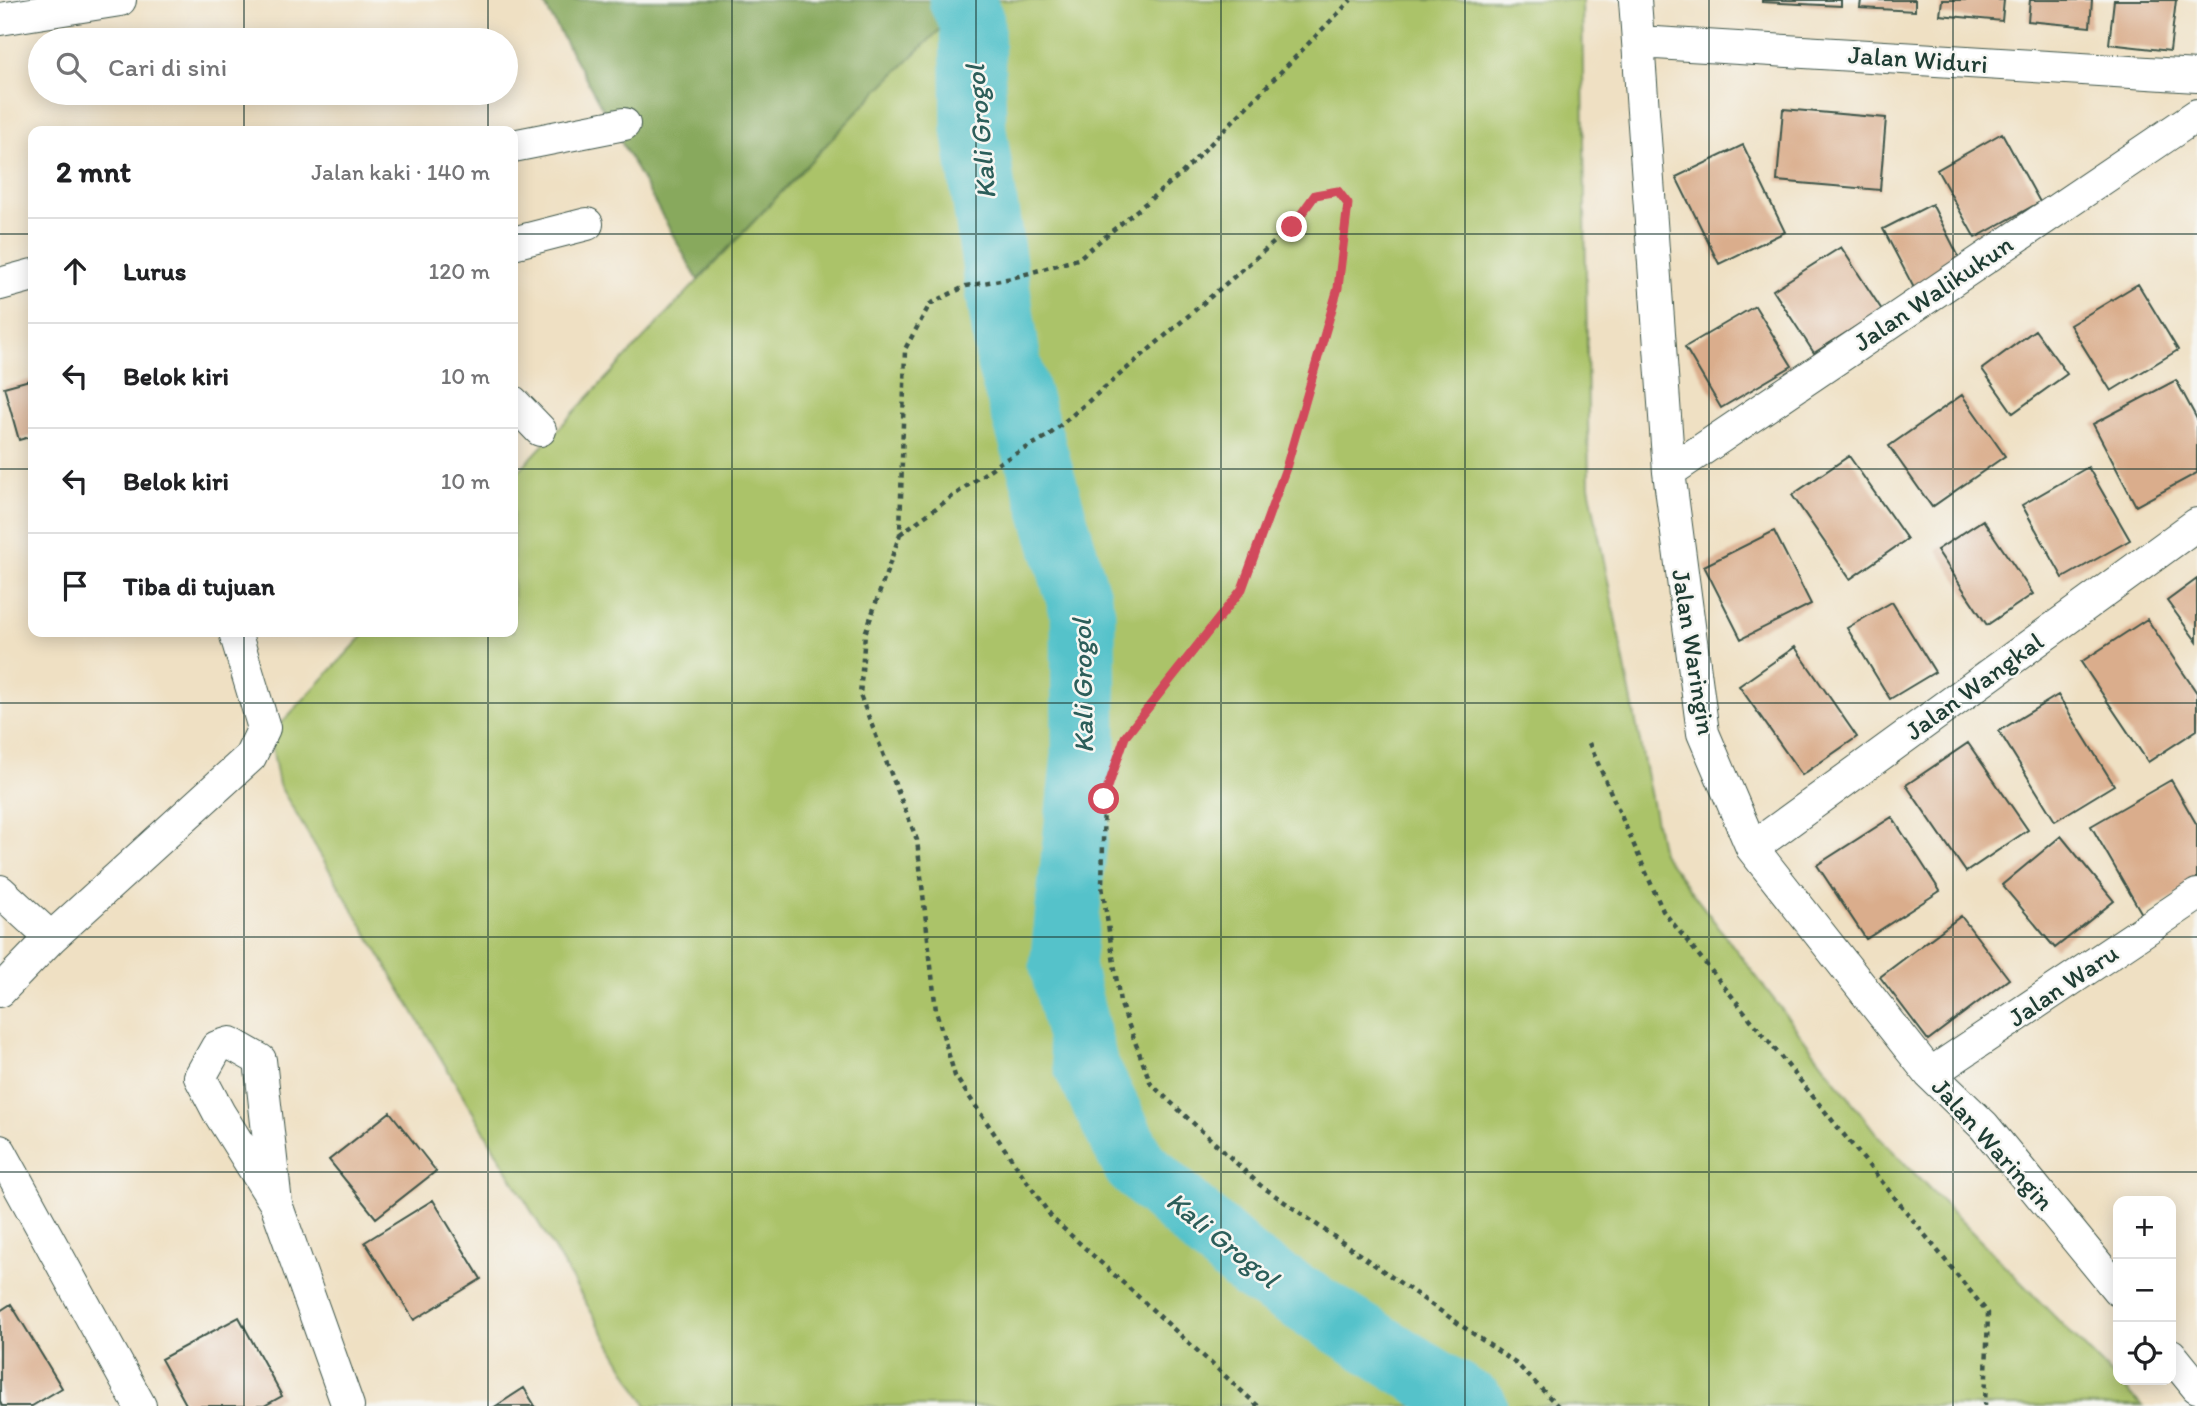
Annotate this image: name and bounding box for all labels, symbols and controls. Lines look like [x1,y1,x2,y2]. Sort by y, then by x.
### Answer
search box [28,28,518,105]
street label: Jalan Widuri [1847,38,1989,80]
icon: search [52,48,90,86]
text: Cari di sini [108,51,227,83]
water label: Kali Grogol [957,61,1003,201]
text: 2 mnt [56,153,131,190]
text: Jalan kaki · 140 m [311,158,490,186]
route end [1276,211,1307,242]
street label: Jalan Walikukun [1847,228,2019,358]
icon: ahead [56,252,94,290]
text: Lurus [123,255,186,287]
text: 120 m [429,257,490,285]
icon: left [56,357,94,395]
text: Belok kiri [123,360,229,392]
text: 10 m [441,362,490,390]
icon: left [56,462,94,500]
text: Belok kiri [123,465,229,497]
text: 10 m [441,467,490,495]
icon: arrive [56,567,94,605]
street label: Jalan Waringin [1665,567,1723,737]
text: Tiba di tujuan [123,570,275,602]
water label: Kali Grogol [1064,616,1100,754]
street label: Jalan Wangkal [1898,625,2050,747]
route start [1088,783,1119,814]
street label: Jalan Waru [2002,937,2124,1033]
street label: Jalan Waringin [1925,1071,2061,1217]
water label: Kali Grogol [1160,1183,1288,1296]
map controls [2113,1196,2176,1385]
button: + [2113,1196,2176,1259]
button: − [2113,1259,2176,1322]
button: locate [2113,1322,2176,1385]

